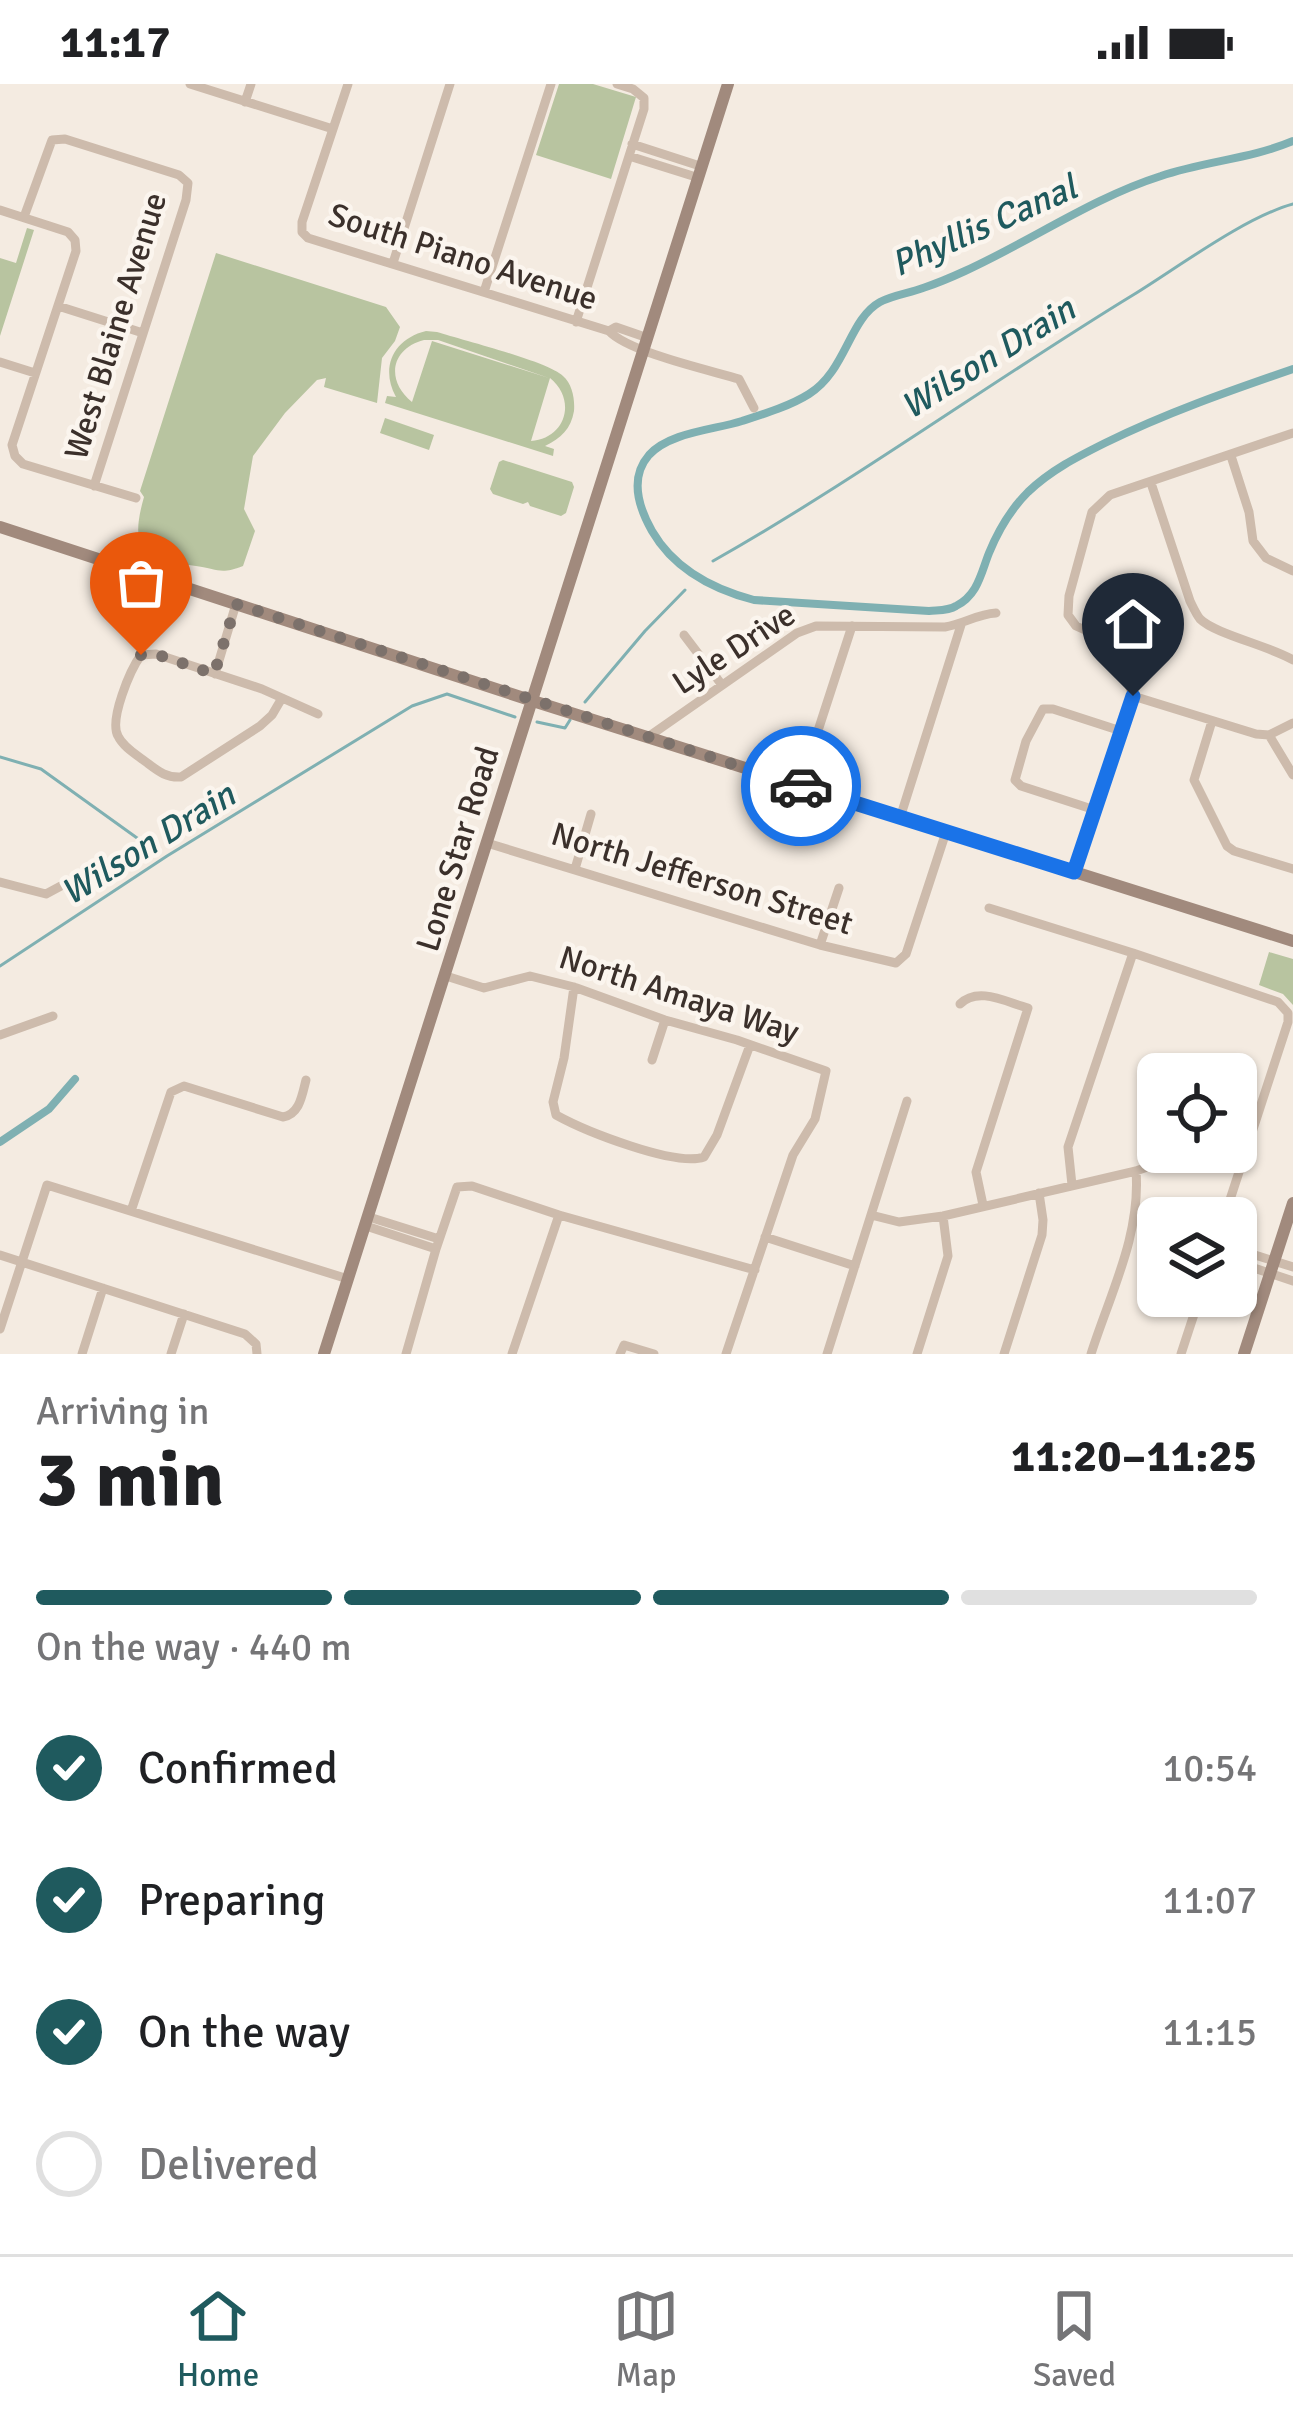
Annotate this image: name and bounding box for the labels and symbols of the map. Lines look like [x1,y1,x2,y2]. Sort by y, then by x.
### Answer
water label: Phyllis Canal [884,164,1086,287]
street label: West Blaine Avenue [56,188,176,464]
street label: South Piano Avenue [323,194,603,320]
water label: Wilson Drain [893,286,1085,429]
pin [90,532,192,655]
pin [1082,573,1184,696]
street label: Lyle Drive [665,594,803,704]
courier [741,726,861,846]
street label: Lone Star Road [407,742,509,956]
water label: Wilson Drain [53,772,245,915]
street label: North Jefferson Street [546,814,858,944]
street label: North Amaya Way [554,937,805,1053]

